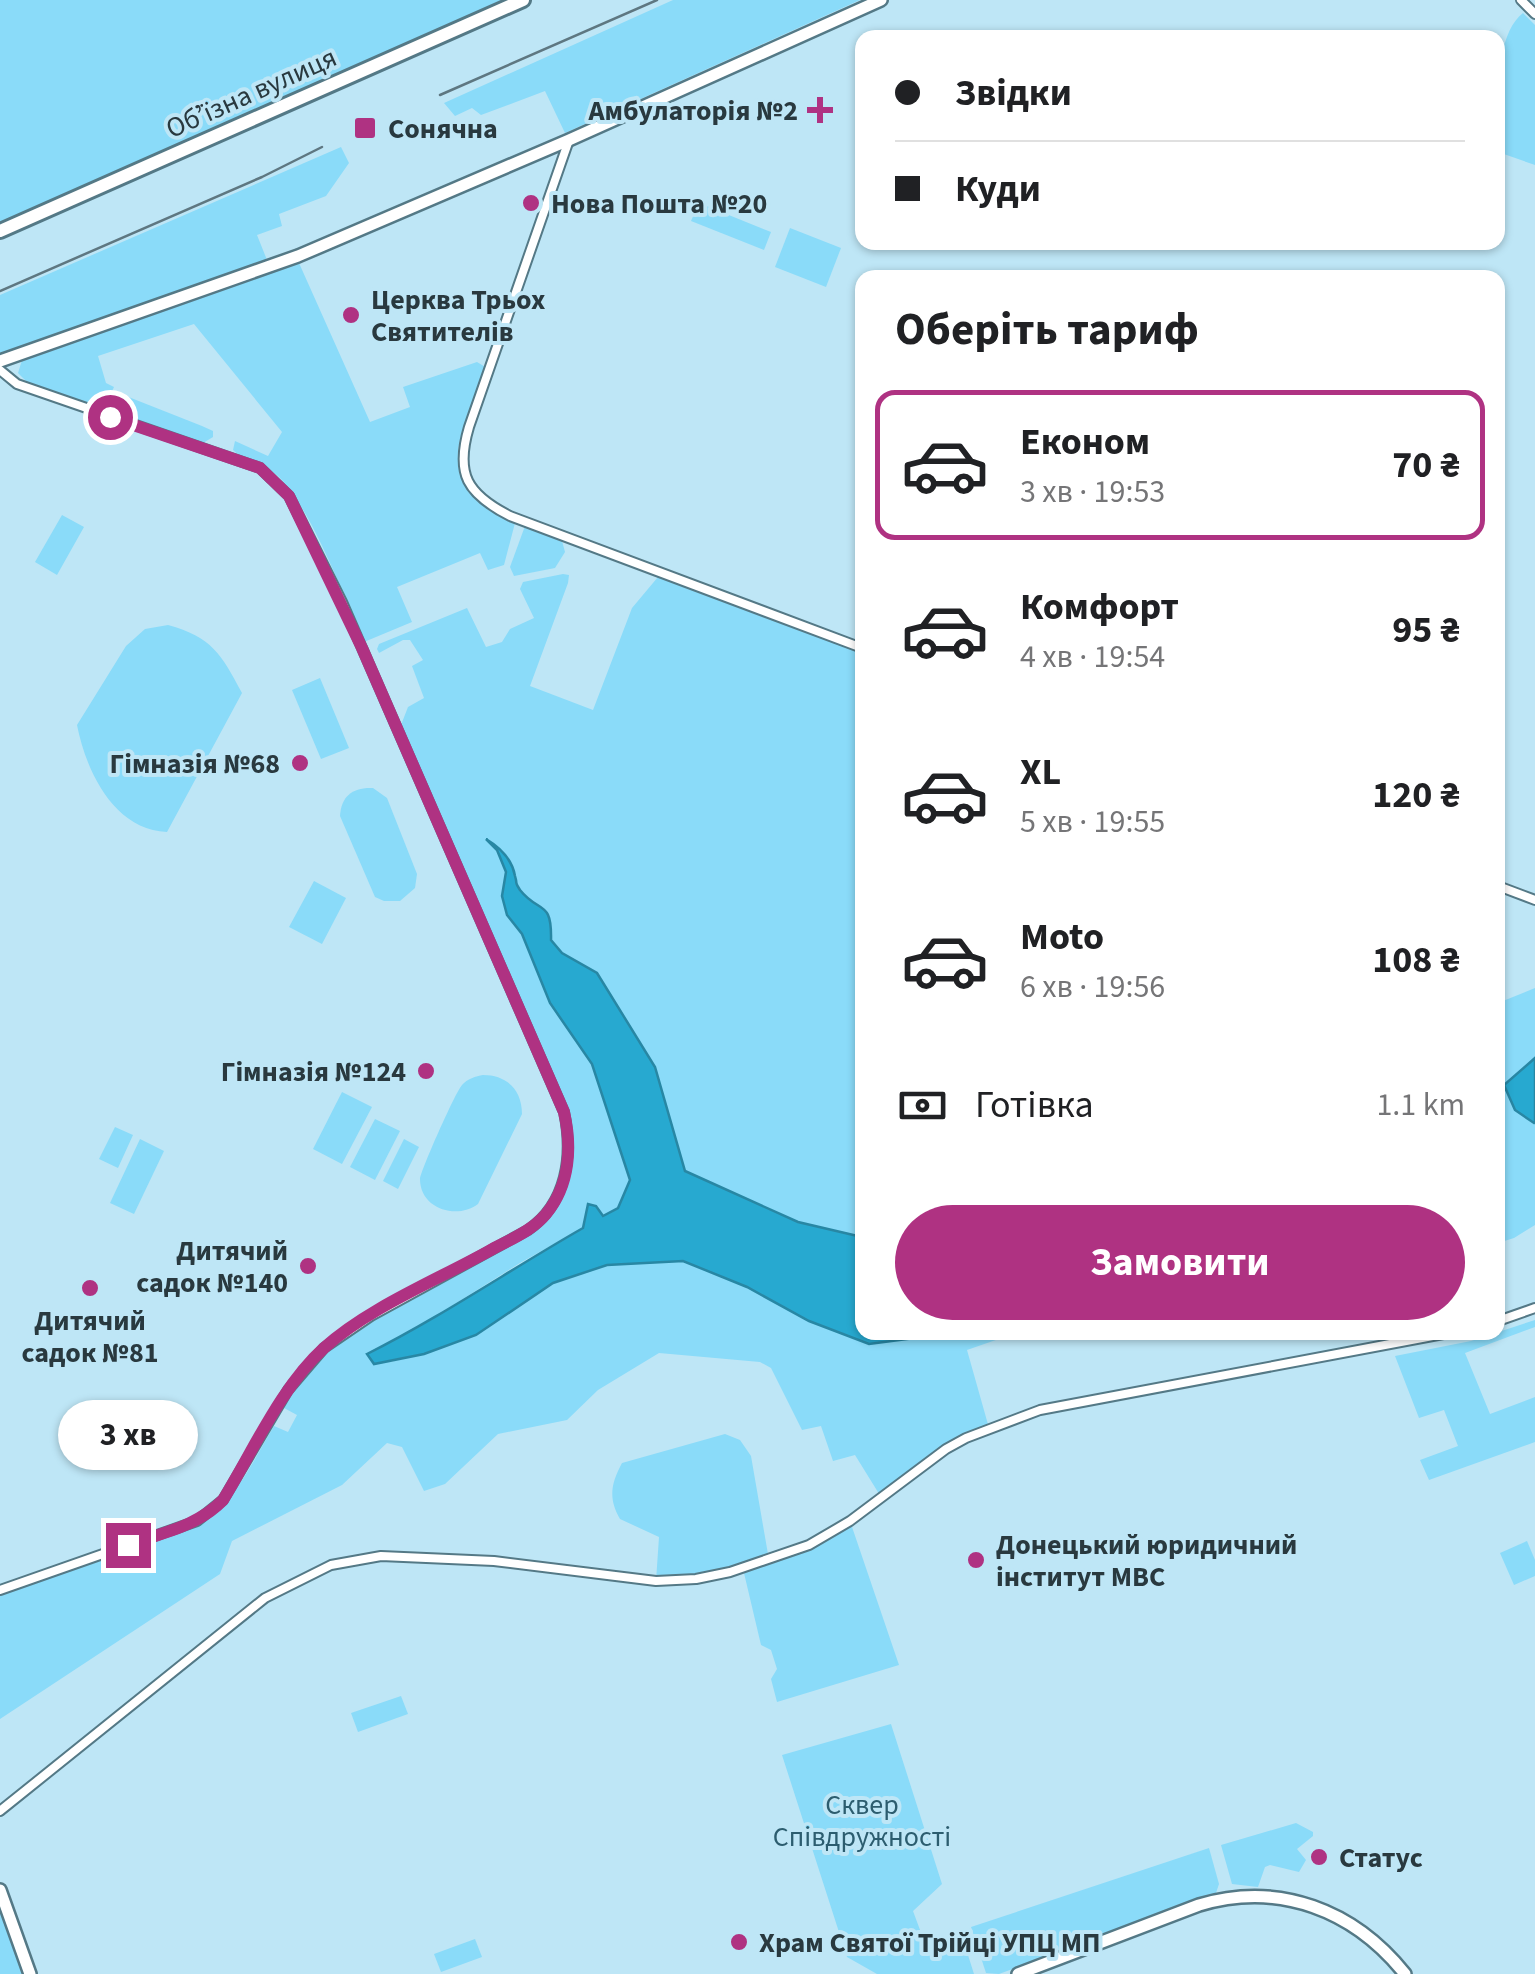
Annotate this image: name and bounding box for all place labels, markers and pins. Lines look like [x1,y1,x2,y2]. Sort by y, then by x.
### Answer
place label: Амбулаторія №2 [588,91,798,131]
marker: Амбулаторія №2 [807,97,833,123]
place label: Сонячна [388,109,498,149]
marker: Сонячна [352,115,378,141]
place label: Нова Пошта №20 [551,184,767,224]
marker: Нова Пошта №20 [520,192,542,214]
place label: Церква Трьох Святителів [371,280,545,352]
marker: Церква Трьох Святителів [340,304,362,326]
place label: Гімназія №68 [110,744,280,784]
marker: Гімназія №68 [289,752,311,774]
place label: Гімназія №124 [221,1052,406,1092]
marker: Гімназія №124 [415,1060,437,1082]
place label: Дитячий садок №140 [136,1231,288,1303]
marker: Дитячий садок №140 [297,1255,319,1277]
marker: Дитячий садок №81 [79,1277,101,1299]
place label: Дитячий садок №81 [21,1301,159,1373]
place label: Донецький юридичний інститут МВС [996,1525,1297,1597]
marker: Донецький юридичний інститут МВС [965,1549,987,1571]
place label: Статус [1339,1838,1423,1878]
marker: Статус [1308,1846,1330,1868]
place label: Храм Святої Трійці УПЦ МП [759,1923,1101,1963]
marker: Храм Святої Трійці УПЦ МП [728,1931,750,1953]

